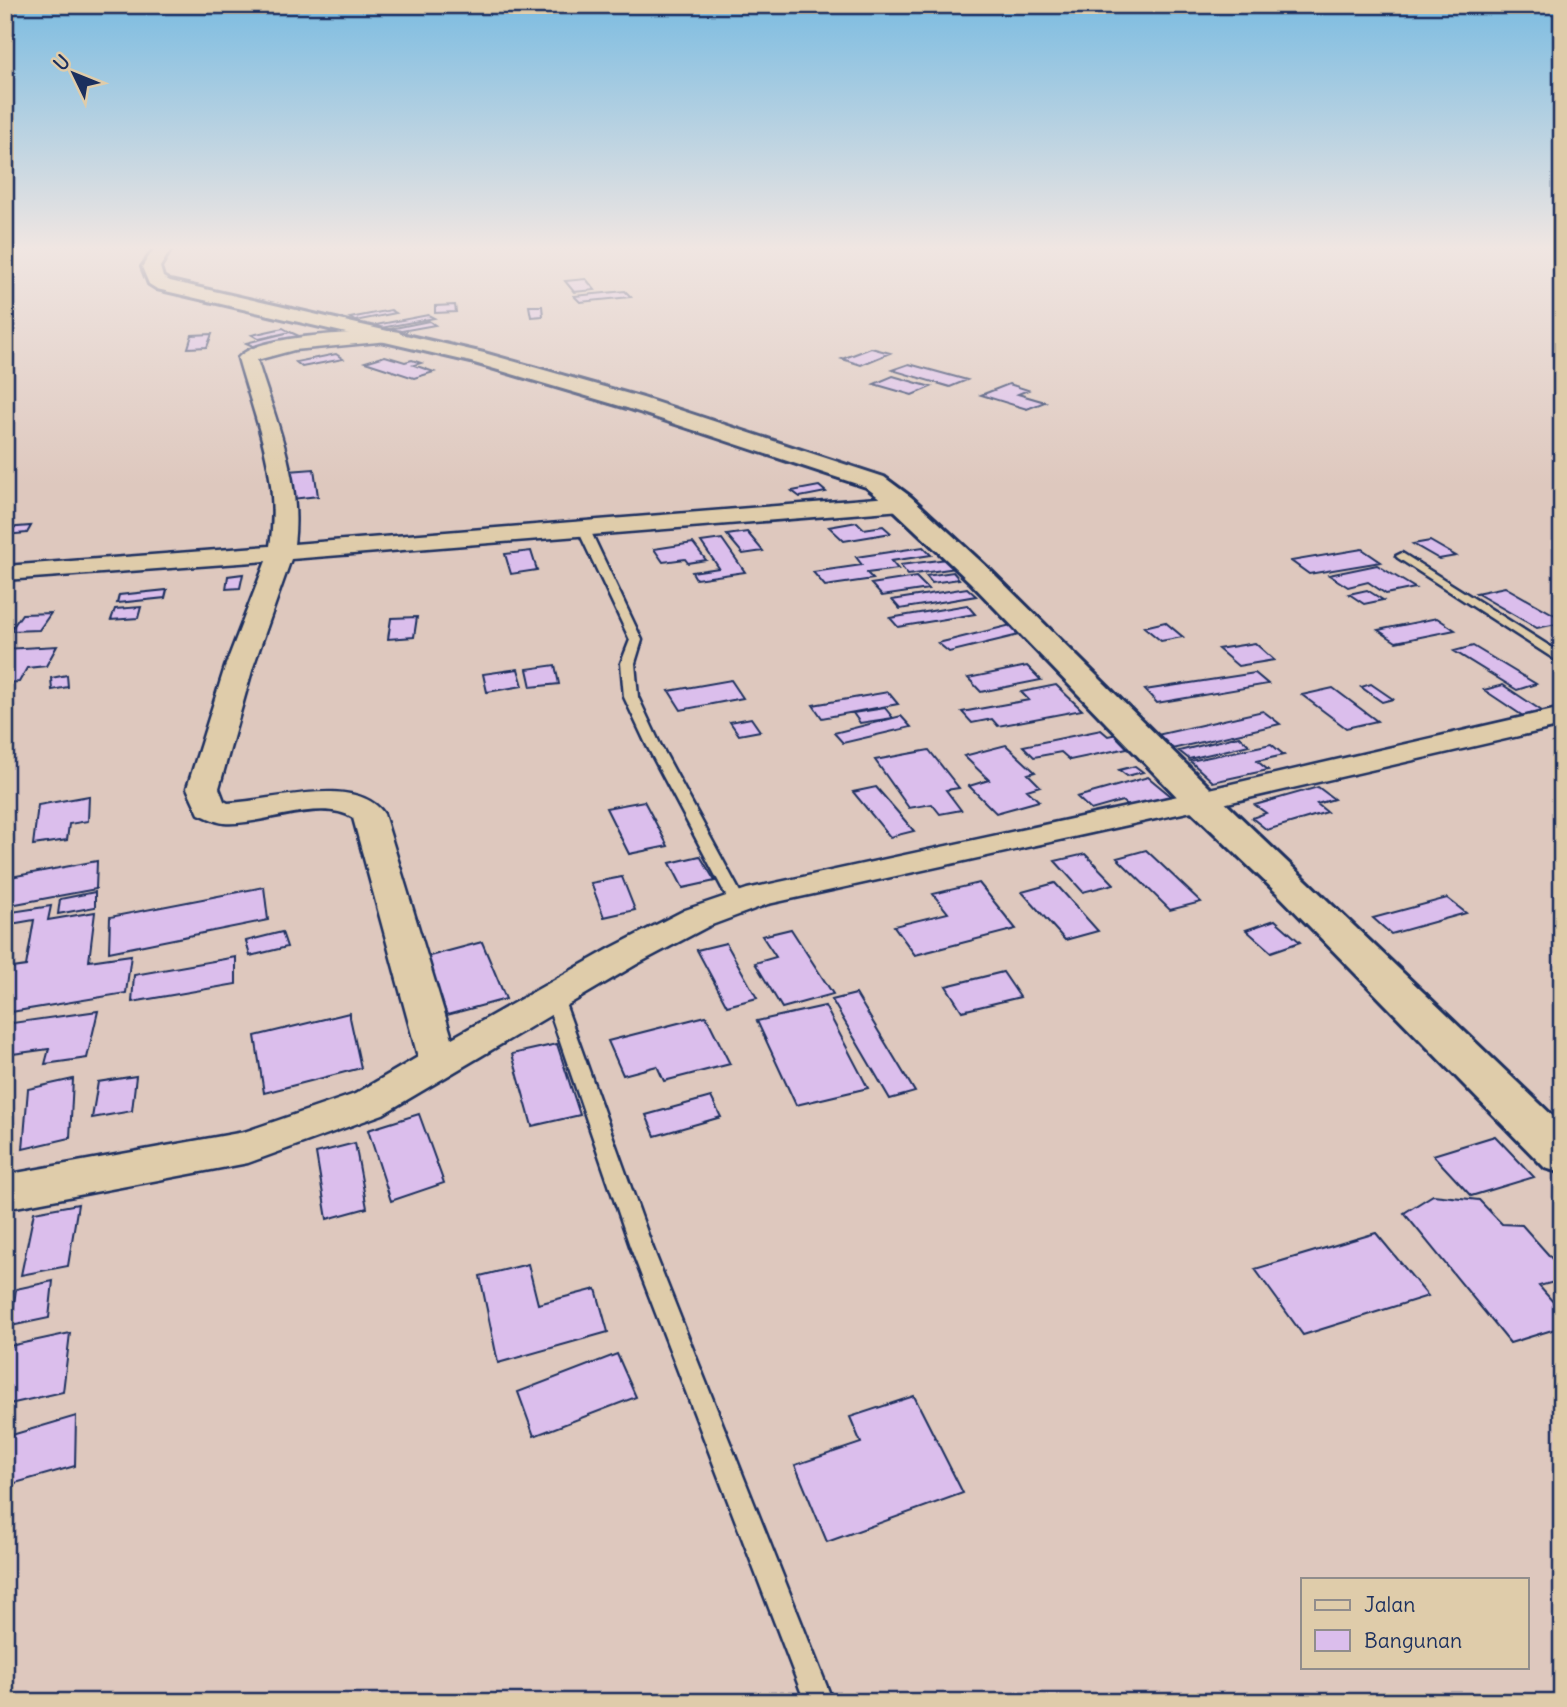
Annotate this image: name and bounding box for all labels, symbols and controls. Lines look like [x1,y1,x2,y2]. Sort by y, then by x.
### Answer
north arrow [38,38,108,108]
text: U [48,49,75,75]
legend [1301,1578,1528,1668]
text: Jalan [1364,1591,1415,1618]
text: Bangunan [1364,1627,1462,1654]

